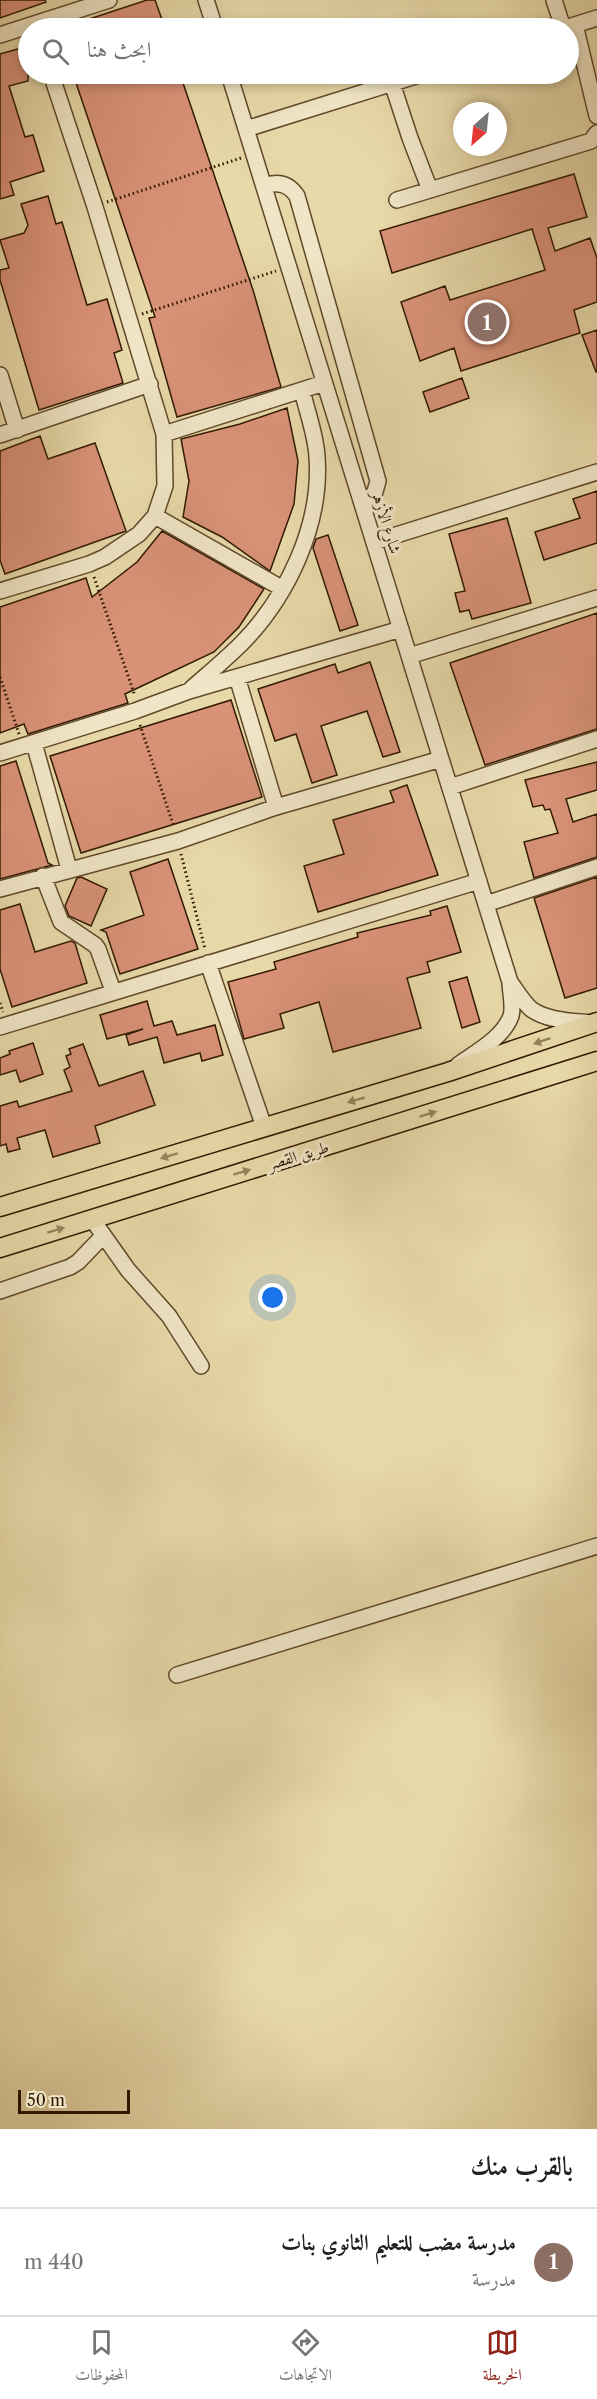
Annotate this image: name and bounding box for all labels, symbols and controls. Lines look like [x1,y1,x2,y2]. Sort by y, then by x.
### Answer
search box [18,18,579,84]
icon: search [39,35,72,68]
text: ابحث هنا [87,36,152,63]
north arrow [453,102,507,156]
pin: 1 [468,300,506,344]
street label: شارع الأزهر [364,486,407,557]
one-way arrow [533,1036,551,1046]
one-way arrow [347,1096,365,1105]
one-way arrow [419,1109,437,1118]
street label: طريق القصر [263,1136,331,1175]
one-way arrow [160,1151,178,1161]
one-way arrow [233,1167,251,1176]
one-way arrow [47,1225,65,1234]
your location [258,1283,287,1312]
scale bar [18,2087,130,2114]
text: 50 m [27,2090,65,2110]
text: بالقرب منك [470,2150,573,2182]
text: مدرسة مضب للتعليم الثانوي بنات [281,2229,516,2256]
text: 440 m [24,2250,84,2274]
text: 1 [549,2250,558,2274]
text: مدرسة [472,2267,516,2291]
tab: المحفوظات [75,2326,128,2390]
tab: الاتجاهات [279,2326,332,2390]
tab: الخريطة [483,2326,522,2390]

